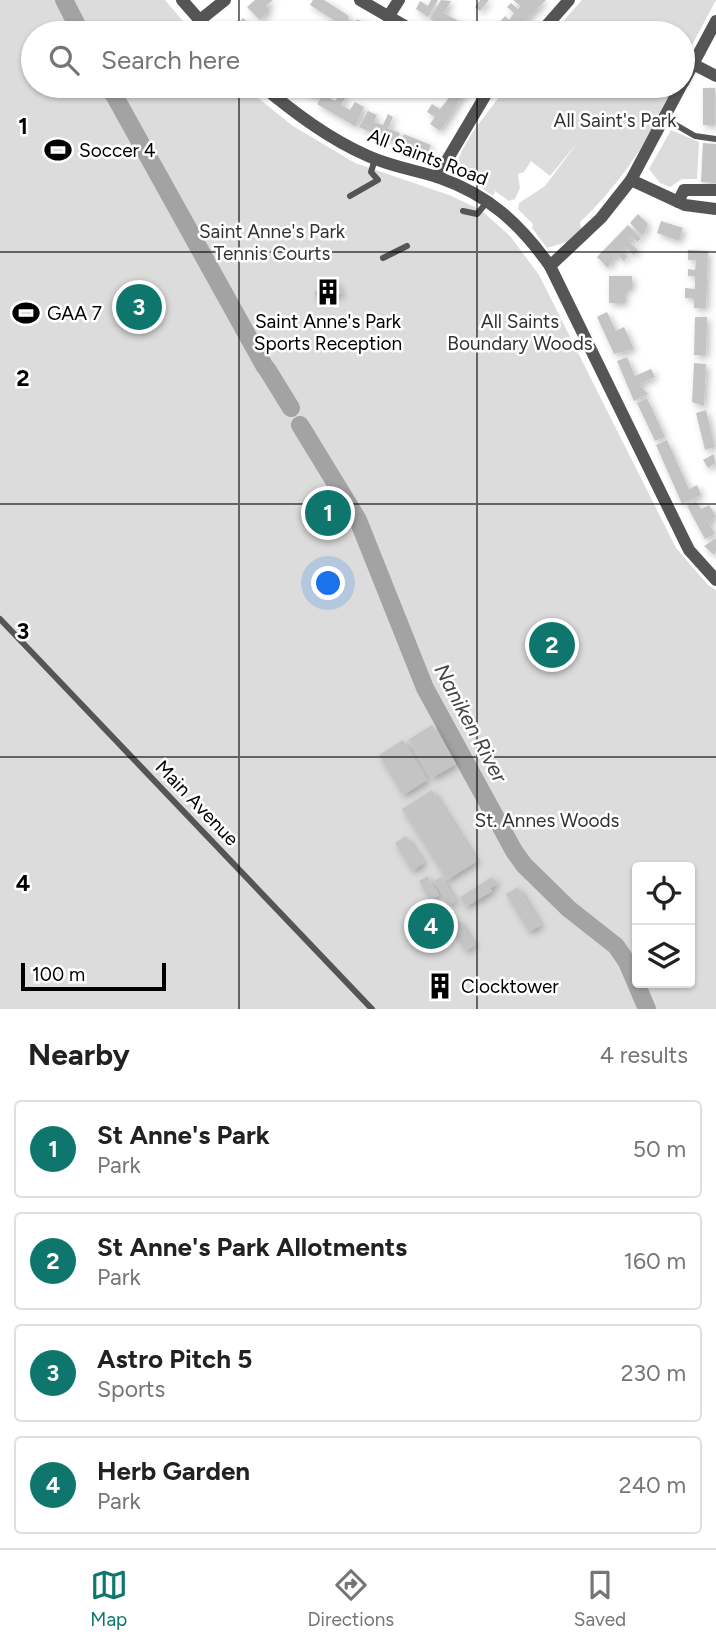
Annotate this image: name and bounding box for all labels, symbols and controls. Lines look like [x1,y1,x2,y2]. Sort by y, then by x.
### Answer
search box [21,21,695,98]
icon: search [45,41,83,79]
text: Search here [101,44,240,76]
park label: All Saint's Park [554,109,677,132]
text: 1 [18,112,28,140]
street label: All Saints Road [365,124,491,190]
sports icon: Soccer 4 [43,135,73,165]
place label: Soccer 4 [79,139,156,162]
park label: Saint Anne's Park Tennis Courts [199,220,346,265]
building icon: Saint Anne's Park Sports Reception [313,277,343,307]
pin: 3 [116,281,162,333]
sports icon: GAA 7 [11,298,41,328]
place label: GAA 7 [47,302,102,325]
place label: Saint Anne's Park Sports Reception [254,310,402,355]
park label: All Saints Boundary Woods [447,310,593,355]
text: 2 [16,364,30,392]
pin: 1 [305,487,351,539]
your location [311,566,345,600]
text: 3 [17,617,29,645]
pin: 2 [529,619,575,671]
water label: Naniken River [429,659,513,787]
street label: Main Avenue [151,756,243,850]
park label: St. Annes Woods [475,809,620,832]
map controls [632,862,695,988]
button: locate [632,862,695,925]
text: 4 [16,869,30,897]
pin: 4 [408,900,454,952]
button: layers [632,925,695,988]
scale bar [21,960,166,992]
text: 100 m [32,963,85,986]
building icon: Clocktower [425,971,455,1001]
place label: Clocktower [461,975,559,998]
text: Nearby [28,1036,130,1073]
text: 4 results [600,1041,688,1069]
text: St Anne's Park [97,1119,270,1151]
text: 1 [48,1135,58,1163]
text: 50 m [633,1135,686,1163]
text: Park [97,1151,141,1179]
text: St Anne's Park Allotments [97,1231,407,1263]
text: 2 [46,1247,60,1275]
text: 160 m [623,1247,686,1275]
text: Park [97,1263,141,1291]
text: Astro Pitch 5 [97,1343,252,1375]
text: 3 [47,1359,59,1387]
text: 230 m [621,1359,686,1387]
text: Sports [97,1375,165,1403]
text: Herb Garden [97,1455,250,1487]
text: 4 [46,1471,60,1499]
text: 240 m [619,1471,686,1499]
text: Park [97,1487,141,1515]
tab: Map [90,1566,128,1631]
tab: Directions [307,1566,394,1631]
tab: Saved [574,1566,626,1631]

